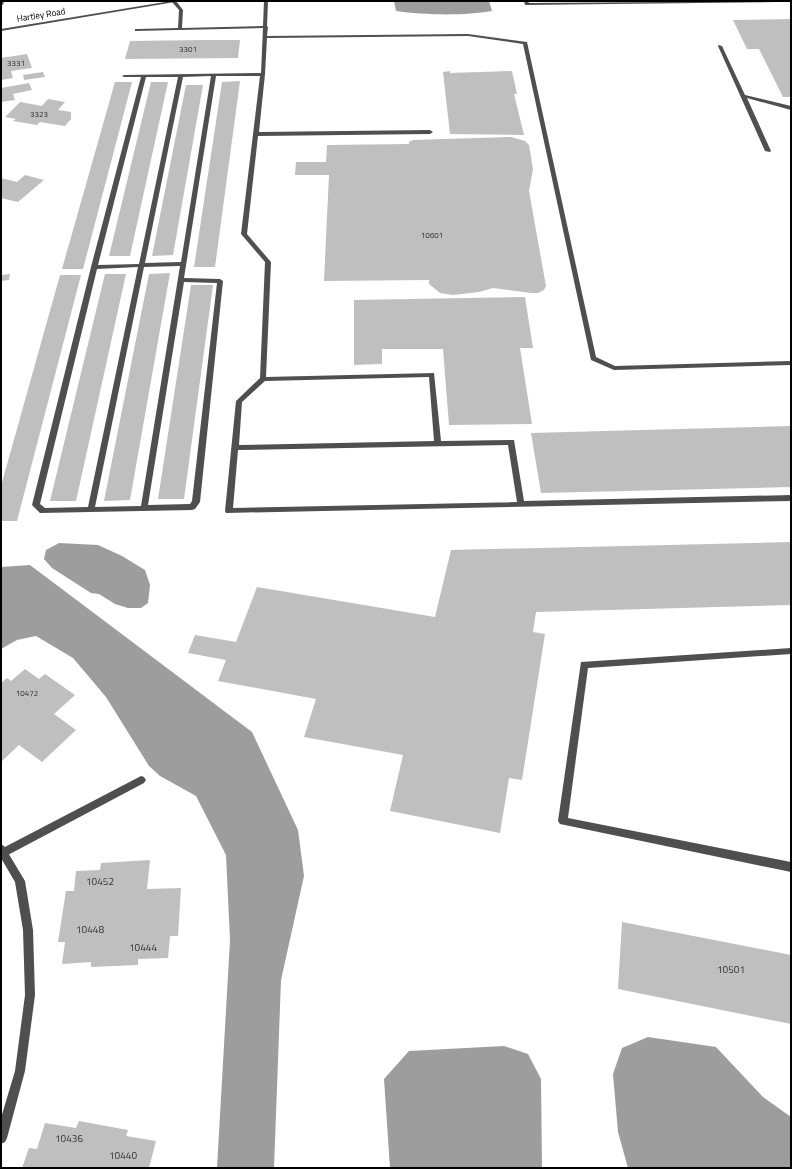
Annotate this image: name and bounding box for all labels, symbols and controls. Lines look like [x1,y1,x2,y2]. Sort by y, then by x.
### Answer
street label: Hartley Road [16,4,66,25]
house number: 3301 [179,43,197,55]
house number: 3331 [7,57,25,69]
house number: 3323 [30,108,48,120]
house number: 10601 [421,229,443,241]
house number: 10472 [16,687,38,699]
house number: 10452 [86,874,114,889]
house number: 10448 [76,922,104,937]
house number: 10444 [129,940,157,955]
house number: 10501 [717,962,745,977]
house number: 10436 [55,1131,83,1146]
house number: 10440 [109,1148,137,1163]

